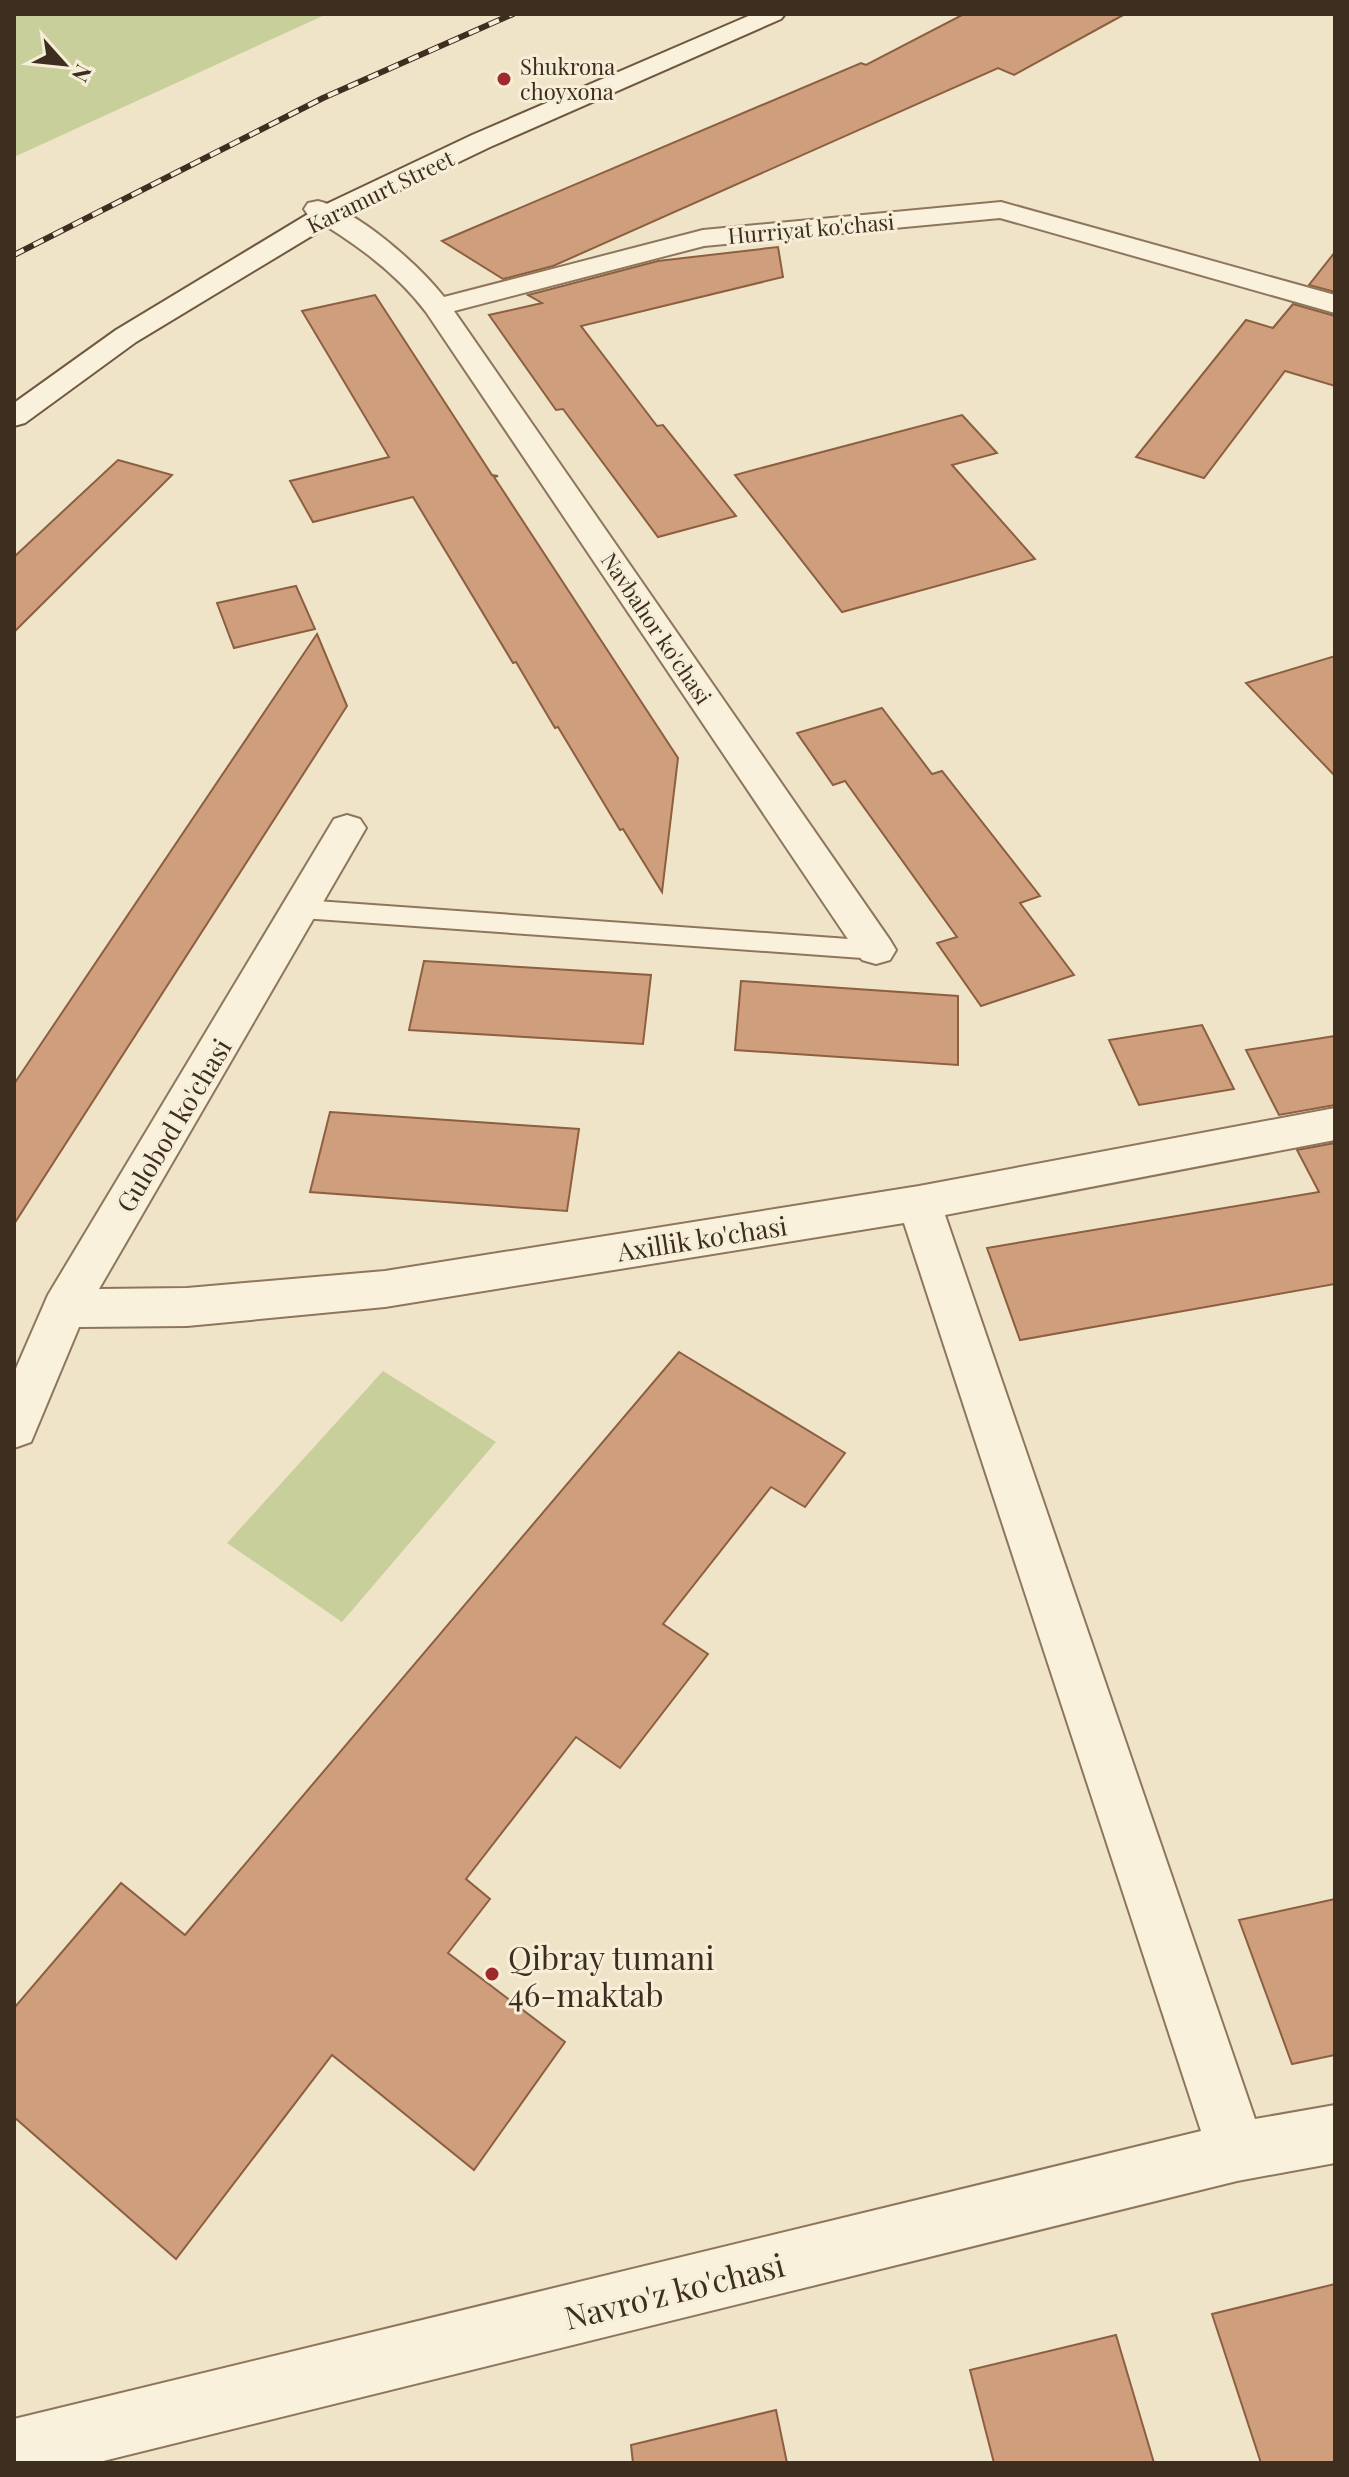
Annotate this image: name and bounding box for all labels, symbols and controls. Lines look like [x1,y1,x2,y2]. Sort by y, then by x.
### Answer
north arrow [24,24,104,104]
place label: Shukrona choyxona [520,51,615,106]
text: N [66,60,100,88]
marker: Shukrona choyxona [495,70,513,88]
street label: Karamurt Street [301,142,460,240]
street label: Hurriyat ko'chasi [726,206,896,250]
street label: Navbahor ko'chasi [595,546,719,710]
street label: Gulobod ko'chasi [107,1031,239,1218]
street label: Axillik ko'chasi [614,1207,790,1269]
place label: Qibray tumani 46-maktab [508,1935,715,2015]
marker: Qibray tumani 46-maktab [483,1965,501,1983]
street label: Navro'z ko'chasi [559,2242,789,2338]

